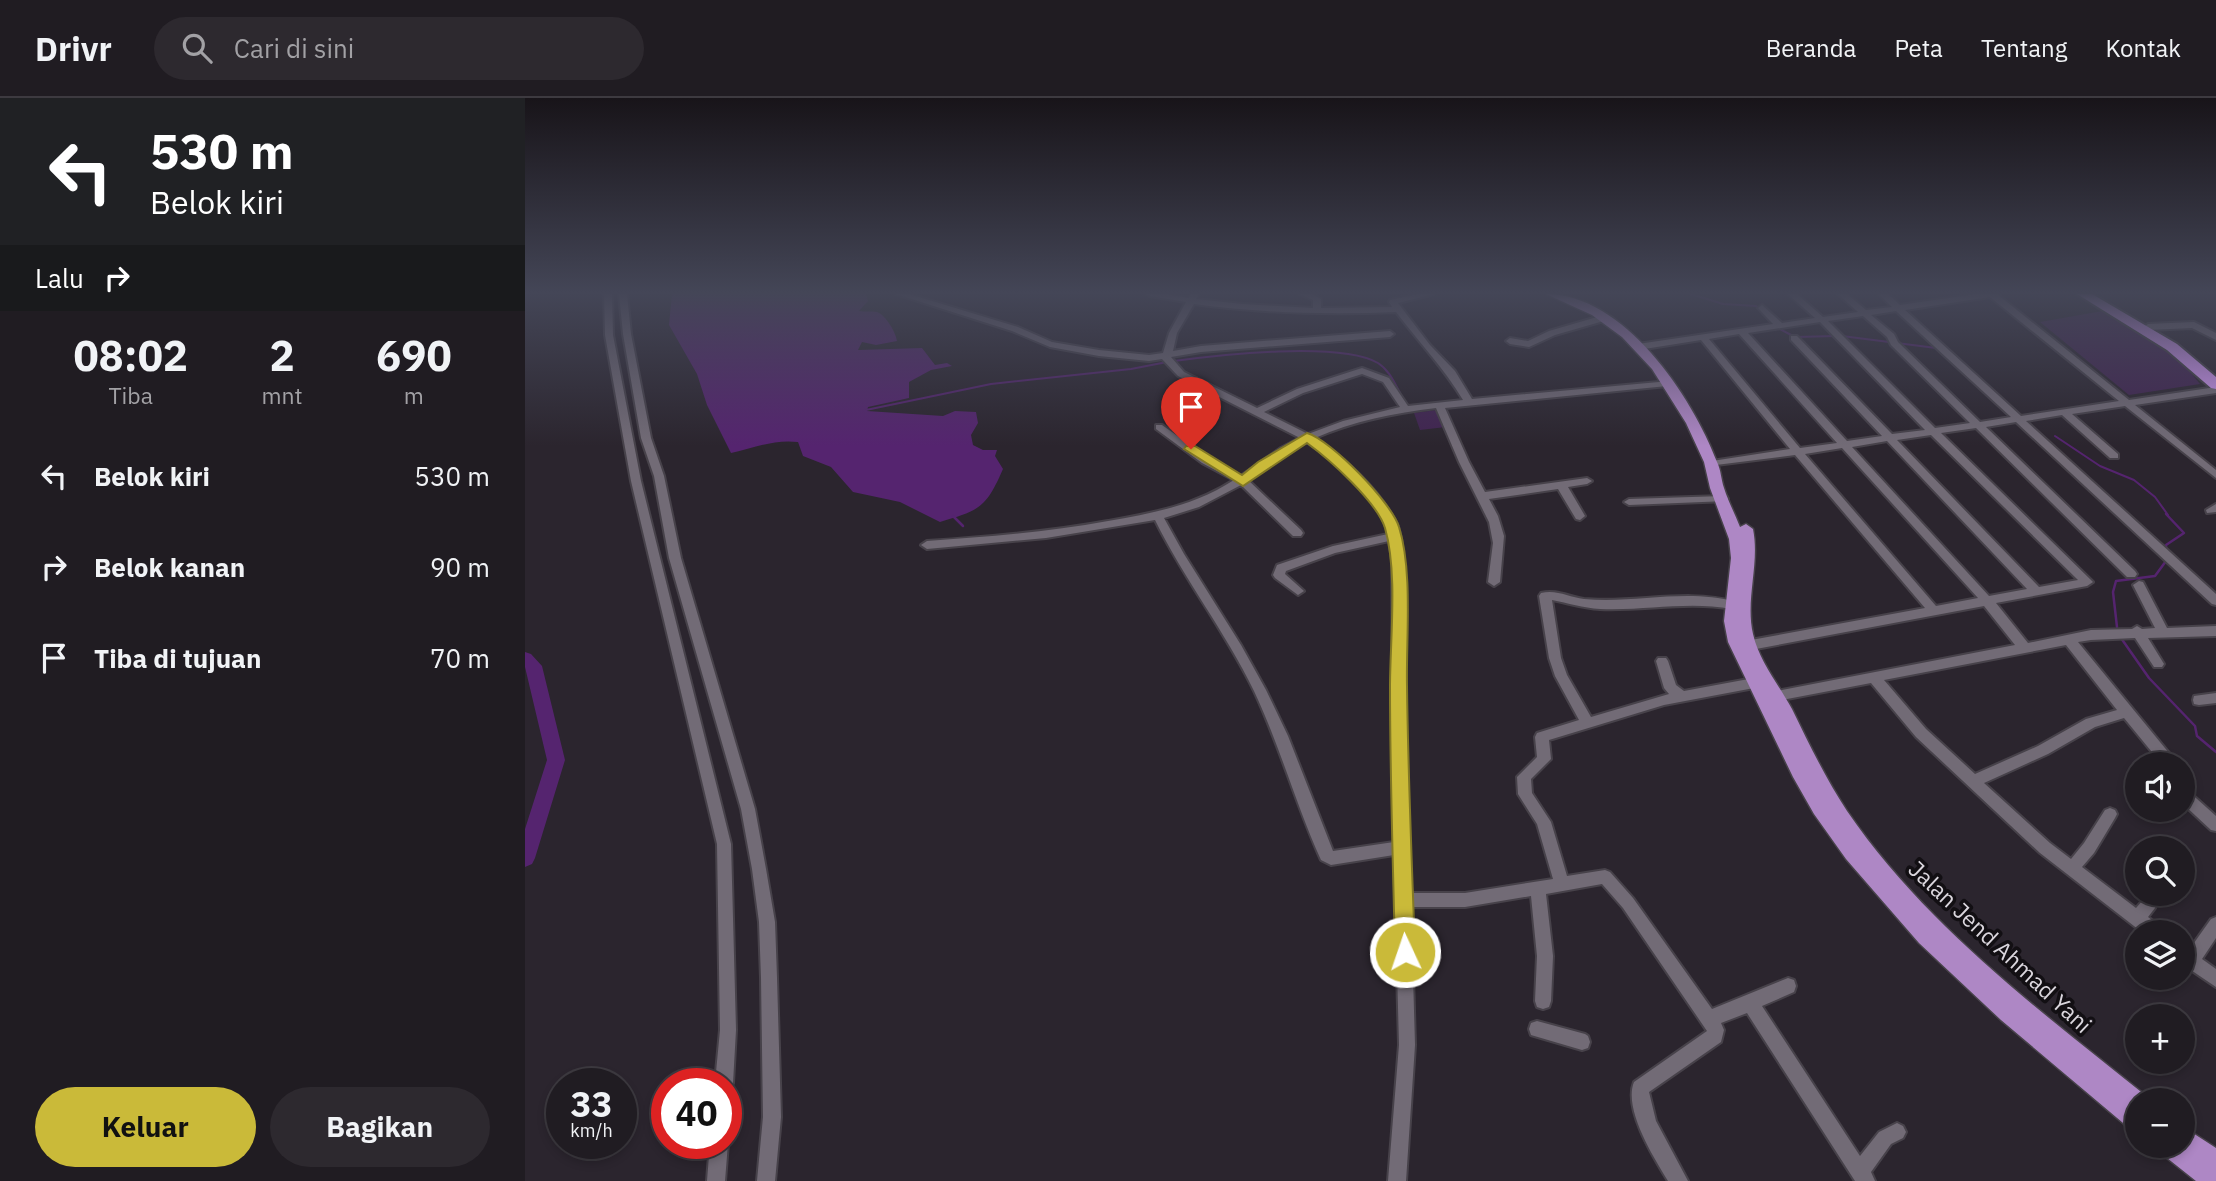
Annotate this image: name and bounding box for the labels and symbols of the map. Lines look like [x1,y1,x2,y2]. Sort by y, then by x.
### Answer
pin [1161,377,1221,449]
street label: Jalan Jend Ahmad Yani [1903,854,2099,1039]
position arrow [1368,915,1442,989]
speed limit sign: 40 [651,1068,742,1159]

